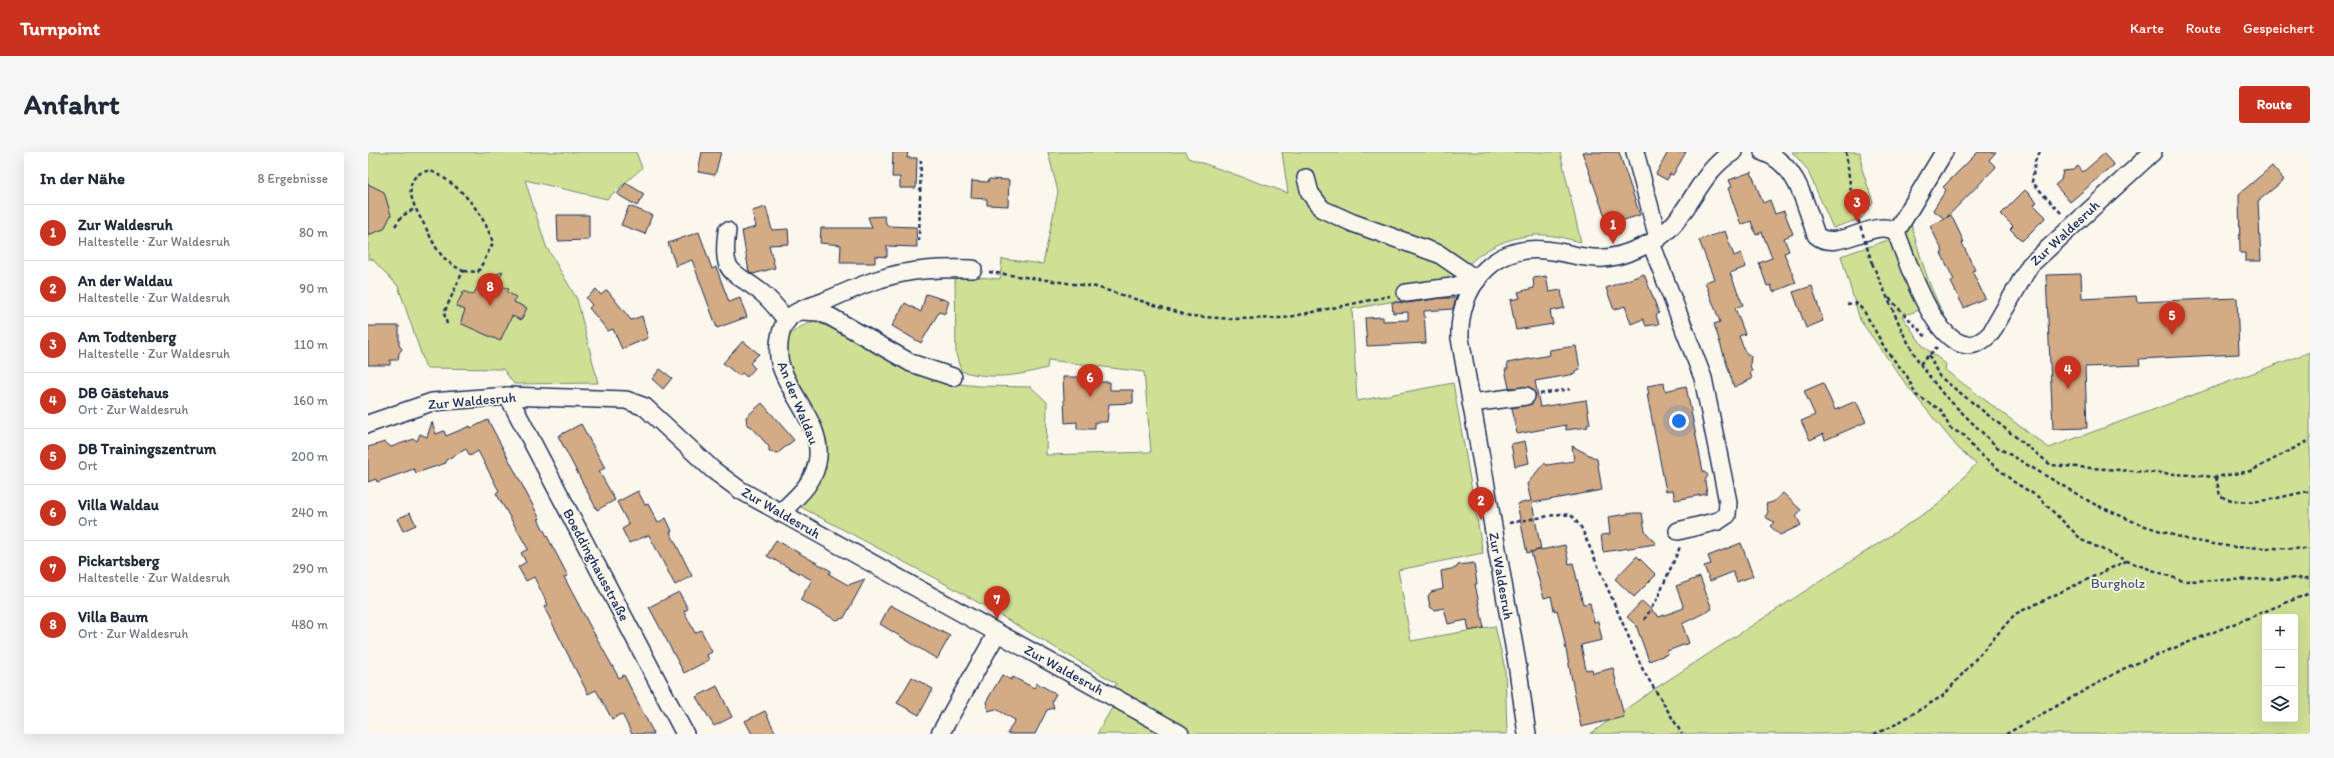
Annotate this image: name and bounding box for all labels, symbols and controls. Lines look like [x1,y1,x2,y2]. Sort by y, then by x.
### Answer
text: Turnpoint [20,17,100,40]
text: Karte [2130,20,2164,37]
text: Route [2186,20,2221,37]
text: Gespeichert [2243,20,2314,37]
button: Route [2239,86,2310,123]
text: Anfahrt [24,87,119,121]
text: In der Nähe [40,168,125,188]
text: 8 Ergebnisse [258,171,328,186]
pin: 3 [1844,189,1870,222]
street label: Zur Waldesruh [2027,196,2103,269]
pin: 1 [1600,211,1626,244]
text: Zur Waldesruh [78,216,173,234]
text: 1 [50,225,56,240]
text: 80 m [299,225,328,240]
text: Haltestelle · Zur Waldesruh [78,234,230,249]
text: An der Waldau [78,272,173,290]
pin: 8 [477,273,503,306]
text: 2 [50,281,56,296]
text: 90 m [299,281,328,296]
text: Haltestelle · Zur Waldesruh [78,290,230,305]
pin: 5 [2159,302,2185,335]
text: Am Todtenberg [78,328,176,346]
text: 3 [49,337,57,352]
text: 110 m [294,337,328,352]
text: Haltestelle · Zur Waldesruh [78,346,230,361]
pin: 4 [2055,356,2081,389]
street label: An der Waldau [774,359,822,447]
pin: 6 [1077,364,1103,397]
text: DB Gästehaus [78,384,169,402]
street label: Zur Waldesruh [427,389,517,413]
text: 4 [49,393,57,408]
text: 160 m [293,393,328,408]
text: Ort · Zur Waldesruh [78,402,188,417]
your location [1669,411,1689,431]
text: DB Trainingszentrum [78,440,216,458]
text: 5 [50,449,56,464]
text: 200 m [291,449,328,464]
text: Ort [78,458,97,473]
street label: Zur Waldesruh [739,484,824,543]
pin: 2 [1468,487,1494,520]
text: Villa Waldau [78,496,159,514]
text: 6 [50,505,56,520]
text: 240 m [291,505,328,520]
street label: Boeddinghausstraße [559,506,633,624]
text: Ort [78,514,97,529]
street label: Zur Waldesruh [1485,531,1517,621]
text: Pickartsberg [78,552,159,570]
text: 7 [50,561,56,576]
text: 290 m [292,561,328,576]
text: Haltestelle · Zur Waldesruh [78,570,230,585]
park label: Burgholz [2091,575,2146,592]
pin: 7 [984,586,1010,619]
text: Villa Baum [78,608,148,626]
map controls [2262,614,2298,722]
button: + [2262,614,2298,650]
text: 8 [49,617,57,632]
text: 480 m [291,617,328,632]
text: Ort · Zur Waldesruh [78,626,188,641]
street label: Zur Waldesruh [1021,641,1107,699]
button: − [2262,650,2298,686]
button: layers [2262,686,2298,722]

